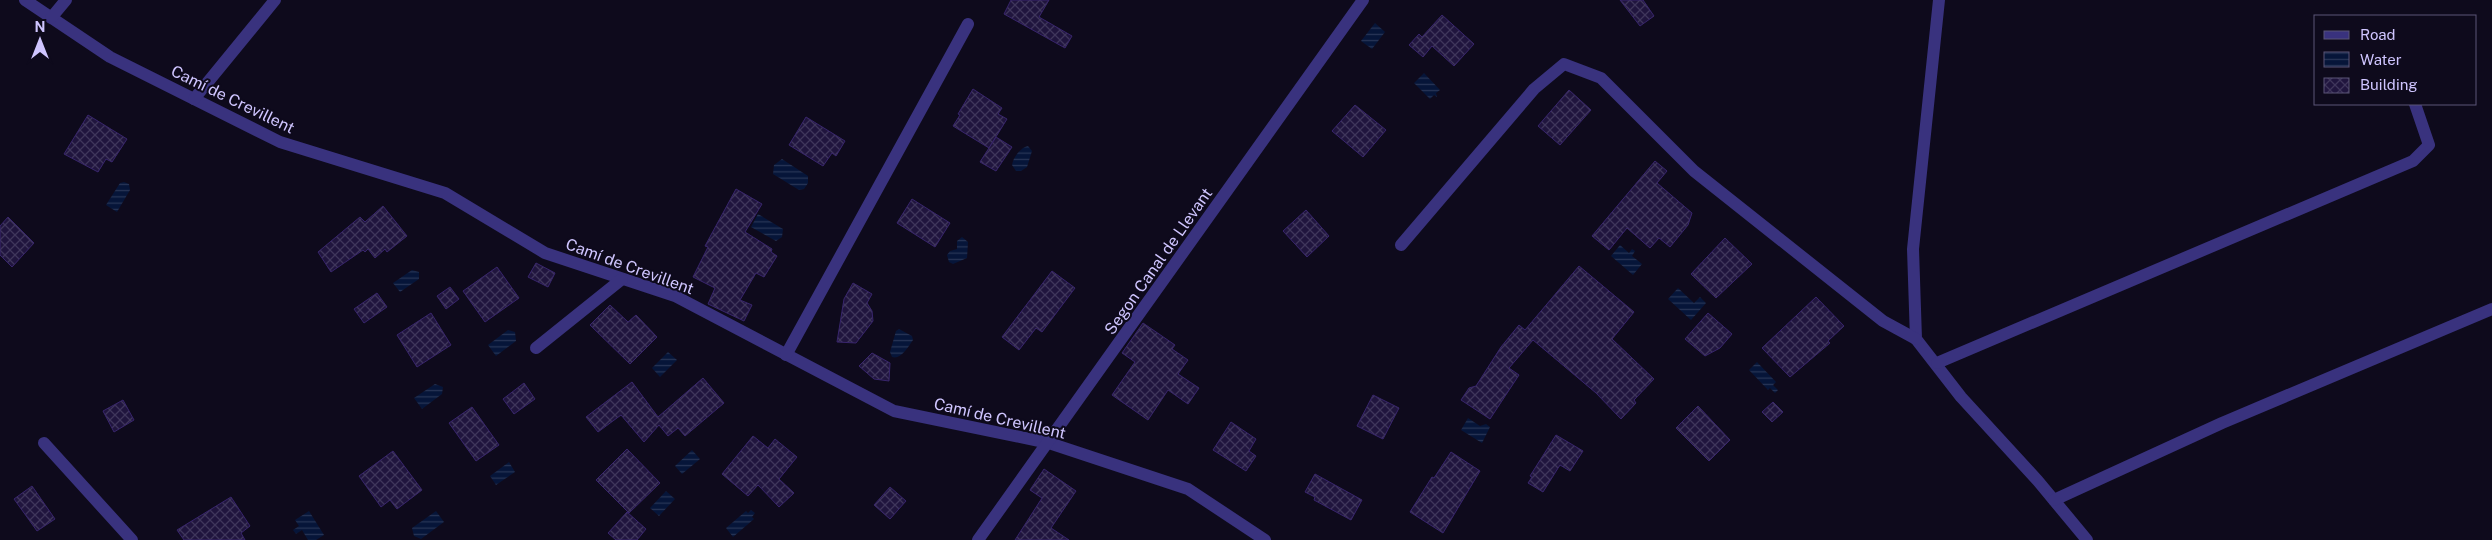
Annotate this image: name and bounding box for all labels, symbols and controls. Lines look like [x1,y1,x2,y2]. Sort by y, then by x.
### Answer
north arrow [15,15,65,65]
legend [2314,15,2477,105]
text: N [35,19,45,35]
text: Road [2360,26,2396,43]
text: Water [2360,51,2402,68]
street label: Camí de Crevillent [168,61,298,138]
text: Building [2360,76,2418,93]
street label: Segon Canal de Llevant [1101,184,1216,338]
street label: Camí de Crevillent [563,234,696,298]
street label: Camí de Crevillent [932,394,1068,443]

